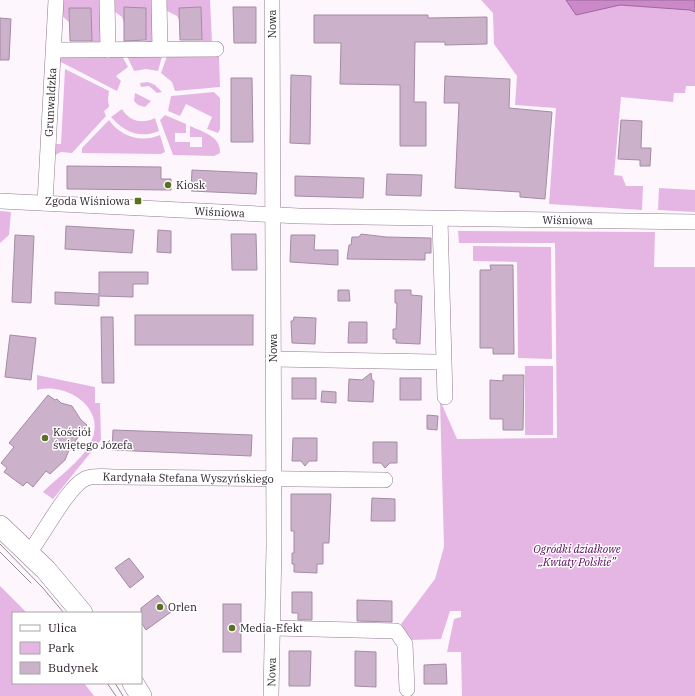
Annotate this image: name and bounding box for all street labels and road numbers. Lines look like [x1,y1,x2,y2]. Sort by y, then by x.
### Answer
street label: Nowa [265,9,279,39]
street label: Grunwaldzka [42,67,59,137]
street label: Wiśniowa [194,204,245,220]
street label: Wiśniowa [542,213,593,227]
street label: Nowa [266,333,280,363]
street label: Kardynała Stefana Wyszyńskiego [102,469,274,486]
street label: Nowa [264,657,279,687]

